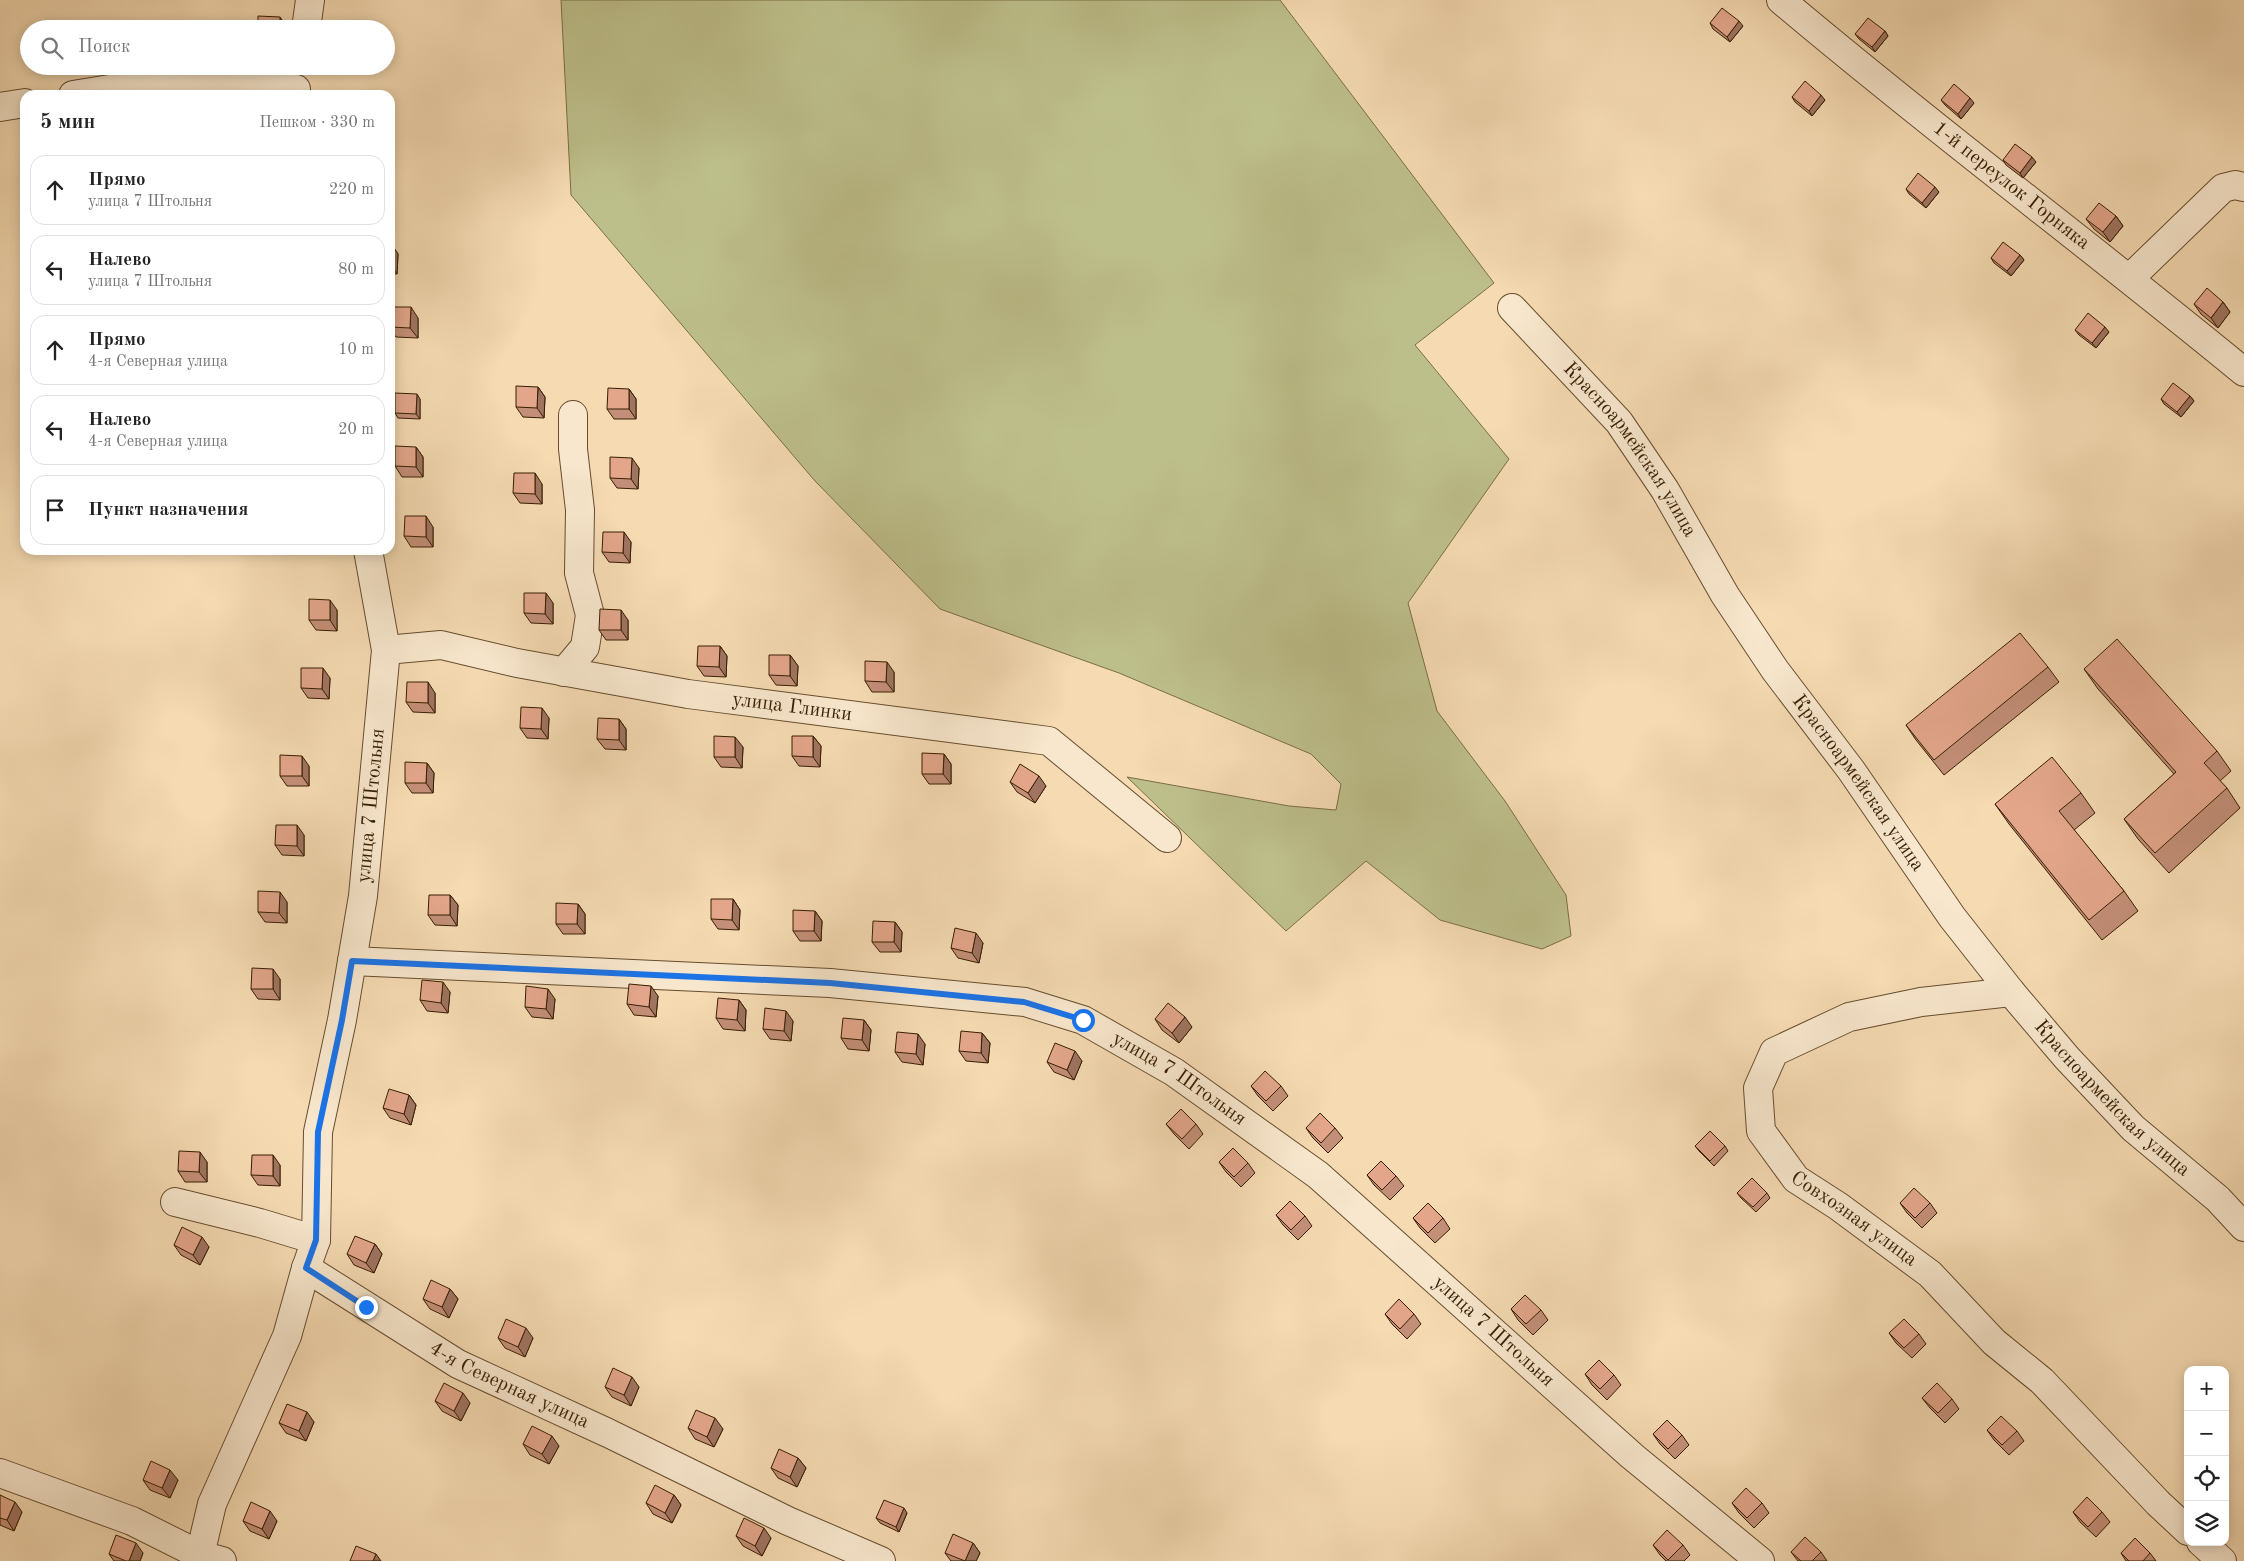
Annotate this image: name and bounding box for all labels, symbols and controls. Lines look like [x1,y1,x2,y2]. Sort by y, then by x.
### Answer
search box [20,20,395,75]
icon: search [38,34,66,62]
text: Поиск [78,38,130,57]
text: 5 мин [40,112,95,133]
text: Пешком · 330 m [259,115,375,131]
street label: 1-й переулок Горняка [1929,118,2093,254]
text: Прямо [88,171,146,190]
icon: ahead [41,176,69,204]
text: 220 m [329,182,374,198]
text: улица 7 Штольня [88,194,212,210]
text: Налево [88,251,151,270]
icon: left [41,256,69,284]
text: 80 m [338,262,374,278]
text: улица 7 Штольня [88,274,212,290]
text: Прямо [88,331,146,350]
icon: ahead [41,336,69,364]
text: 10 m [338,342,374,358]
text: 4-я Северная улица [88,354,228,370]
street label: Красноармейская улица [1559,359,1700,541]
text: Налево [88,411,151,430]
icon: left [41,416,69,444]
text: 20 m [338,422,374,438]
text: 4-я Северная улица [88,434,228,450]
icon: arrive [41,496,69,524]
text: Пункт назначения [88,501,248,520]
street label: улица Глинки [731,690,853,725]
street label: Красноармейская улица [1788,691,1928,875]
street label: улица 7 Штольня [354,728,389,884]
route start [1072,1009,1095,1032]
street label: Красноармейская улица [2030,1017,2194,1181]
street label: улица 7 Штольня [1109,1029,1249,1130]
street label: Совхозная улица [1787,1168,1920,1271]
street label: улица 7 Штольня [1429,1273,1558,1391]
route end [355,1296,378,1319]
street label: 4-я Северная улица [426,1338,592,1433]
map controls [2184,1366,2229,1546]
button: + [2184,1366,2229,1411]
button: − [2184,1411,2229,1456]
button: locate [2184,1456,2229,1501]
button: layers [2184,1501,2229,1546]

